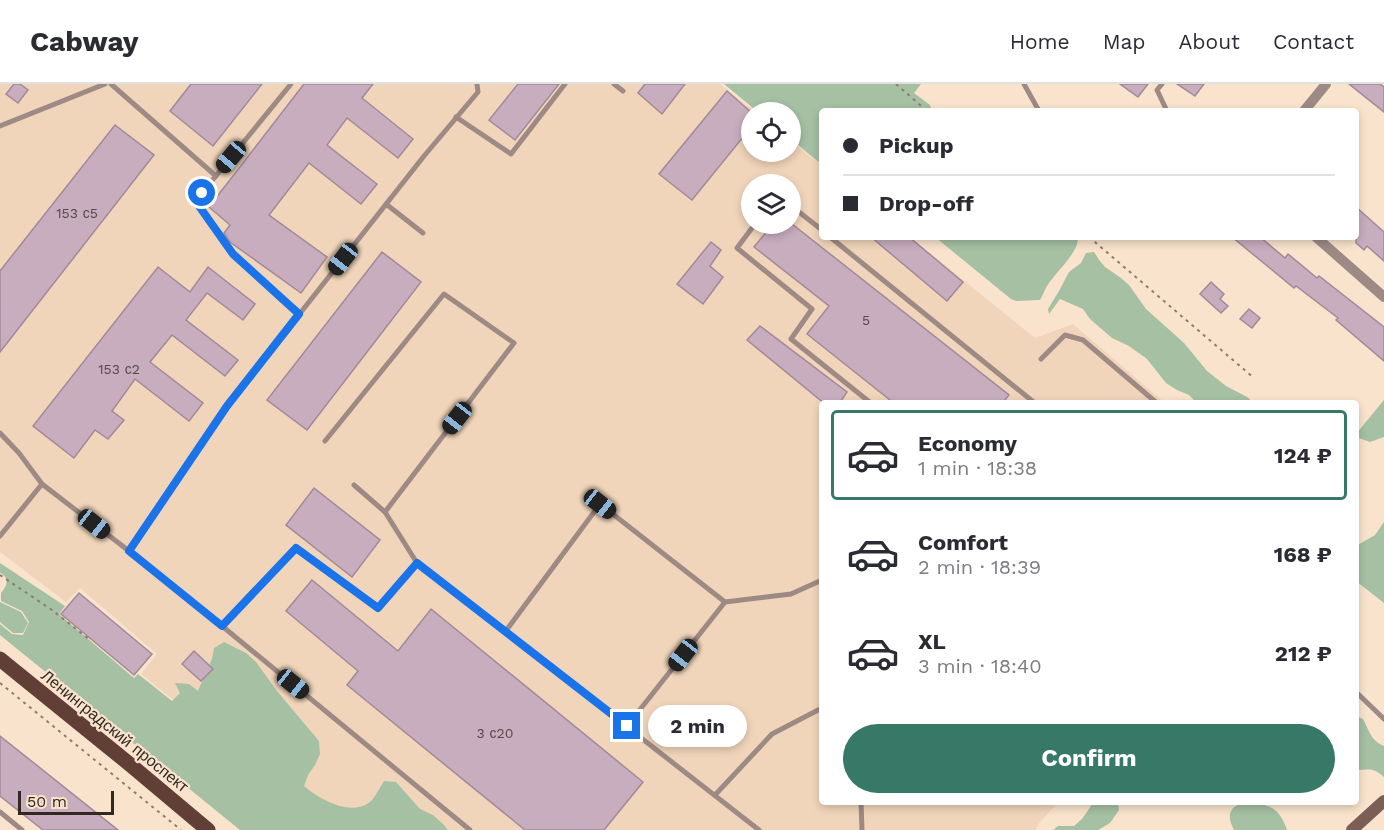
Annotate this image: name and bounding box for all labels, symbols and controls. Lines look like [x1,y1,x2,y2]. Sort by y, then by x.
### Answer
text: Cabway [30,25,139,58]
text: Home [1010,29,1070,54]
text: Map [1103,29,1146,54]
text: About [1179,29,1240,54]
text: Contact [1273,29,1354,54]
map controls [741,102,801,234]
button: locate [741,102,801,162]
text: Pickup [879,133,954,158]
car [213,137,249,177]
button: layers [741,174,801,234]
route start [188,179,215,206]
text: Drop-off [879,191,974,216]
house number: 153 с5 [56,205,98,221]
car [325,239,361,279]
house number: 5 [862,312,870,328]
house number: 153 с2 [98,361,140,377]
car [439,398,475,438]
icon: car [846,428,900,482]
text: Economy [918,431,1017,456]
text: 124 ₽ [1274,443,1332,468]
text: 1 min · 18:38 [918,456,1037,480]
car [580,486,620,522]
car [74,506,114,542]
icon: car [846,527,900,581]
text: Comfort [918,530,1008,555]
text: 168 ₽ [1274,542,1332,567]
text: 2 min · 18:39 [918,555,1041,579]
icon: car [846,626,900,680]
text: XL [918,629,946,654]
car [665,635,701,675]
text: 212 ₽ [1275,641,1332,666]
text: 3 min · 18:40 [918,654,1042,678]
street label: Ленинградский проспект [38,666,193,797]
car [273,666,313,702]
callout: 2 min [648,705,747,747]
route end [613,712,640,739]
text: 2 min [670,714,725,738]
button: Confirm [843,724,1335,793]
house number: 3 с20 [477,725,513,741]
scale bar [18,788,114,816]
text: 50 m [27,792,67,811]

